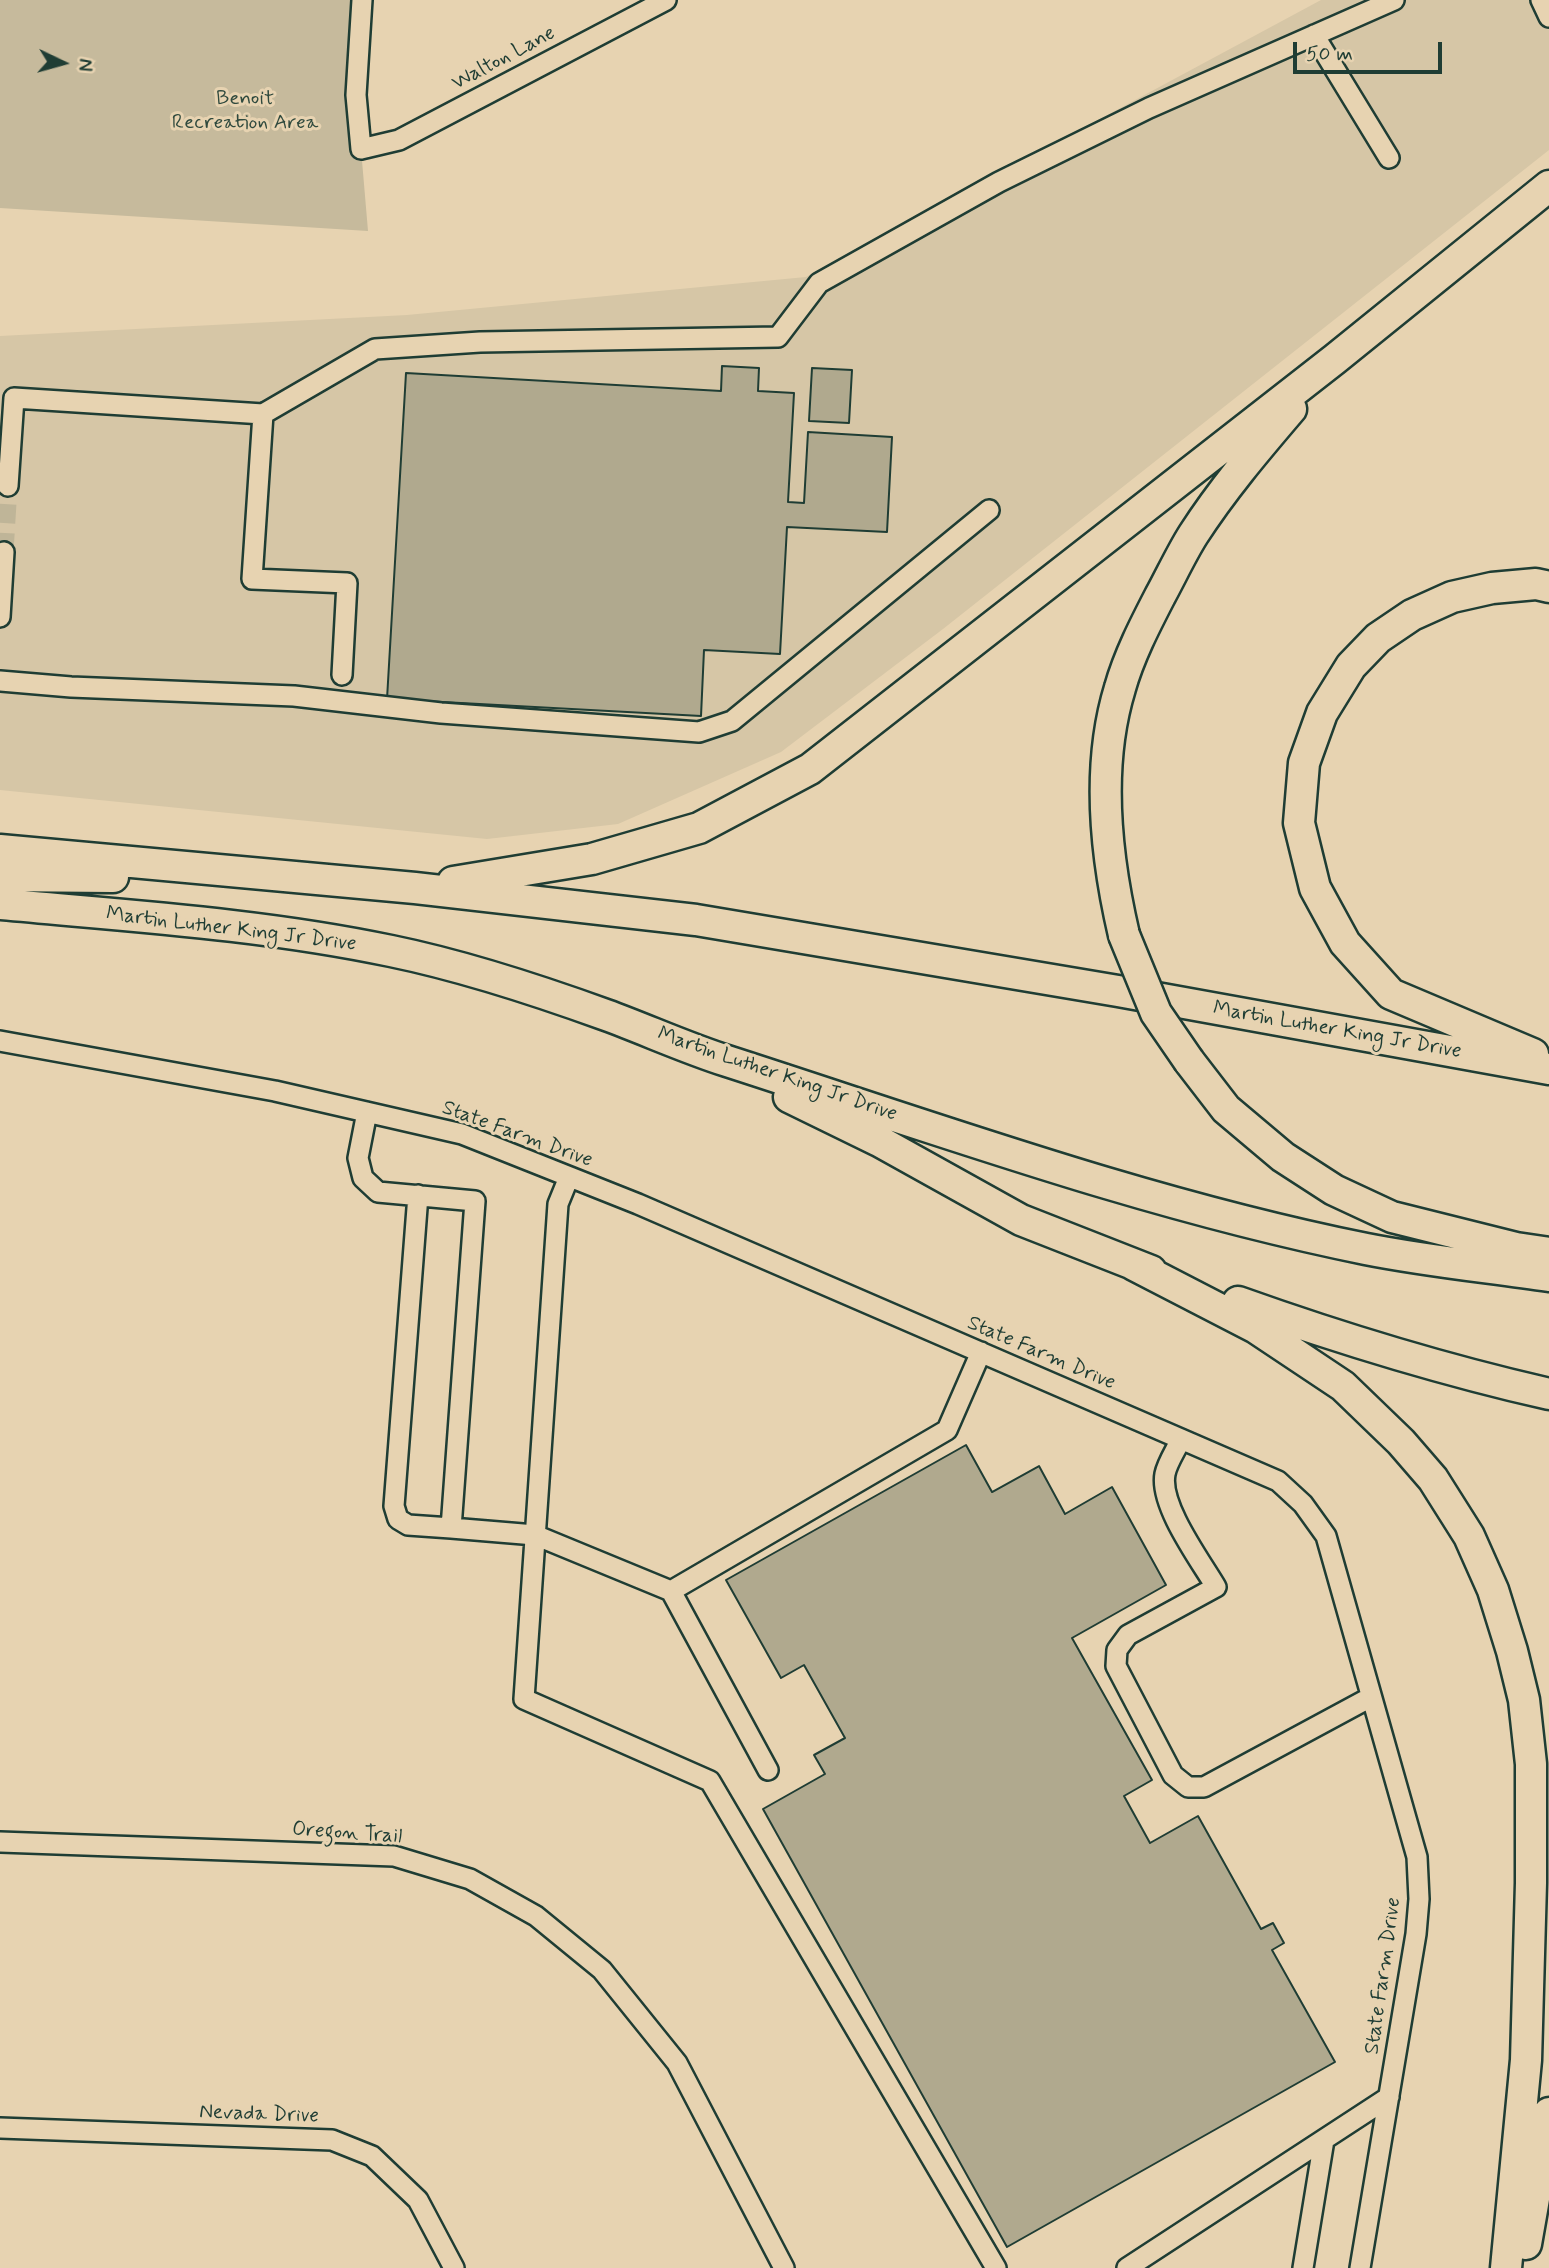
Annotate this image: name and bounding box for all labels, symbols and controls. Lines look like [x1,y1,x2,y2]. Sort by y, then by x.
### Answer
street label: Walton Lane [448,21,560,97]
north arrow [28,28,98,98]
scale bar [1297,28,1446,72]
text: 50 m [1306,40,1353,68]
text: N [71,57,97,72]
park label: Benoit Recreation Area [172,87,318,137]
street label: Martin Luther King Jr Drive [104,902,358,958]
street label: Martin Luther King Jr Drive [1211,997,1463,1065]
street label: Martin Luther King Jr Drive [654,1022,900,1128]
street label: State Farm Drive [438,1096,596,1174]
street label: State Farm Drive [963,1311,1119,1397]
street label: Oregon Trail [291,1818,403,1850]
street label: State Farm Drive [1360,1896,1408,2056]
street label: Nevada Drive [199,2100,319,2130]

